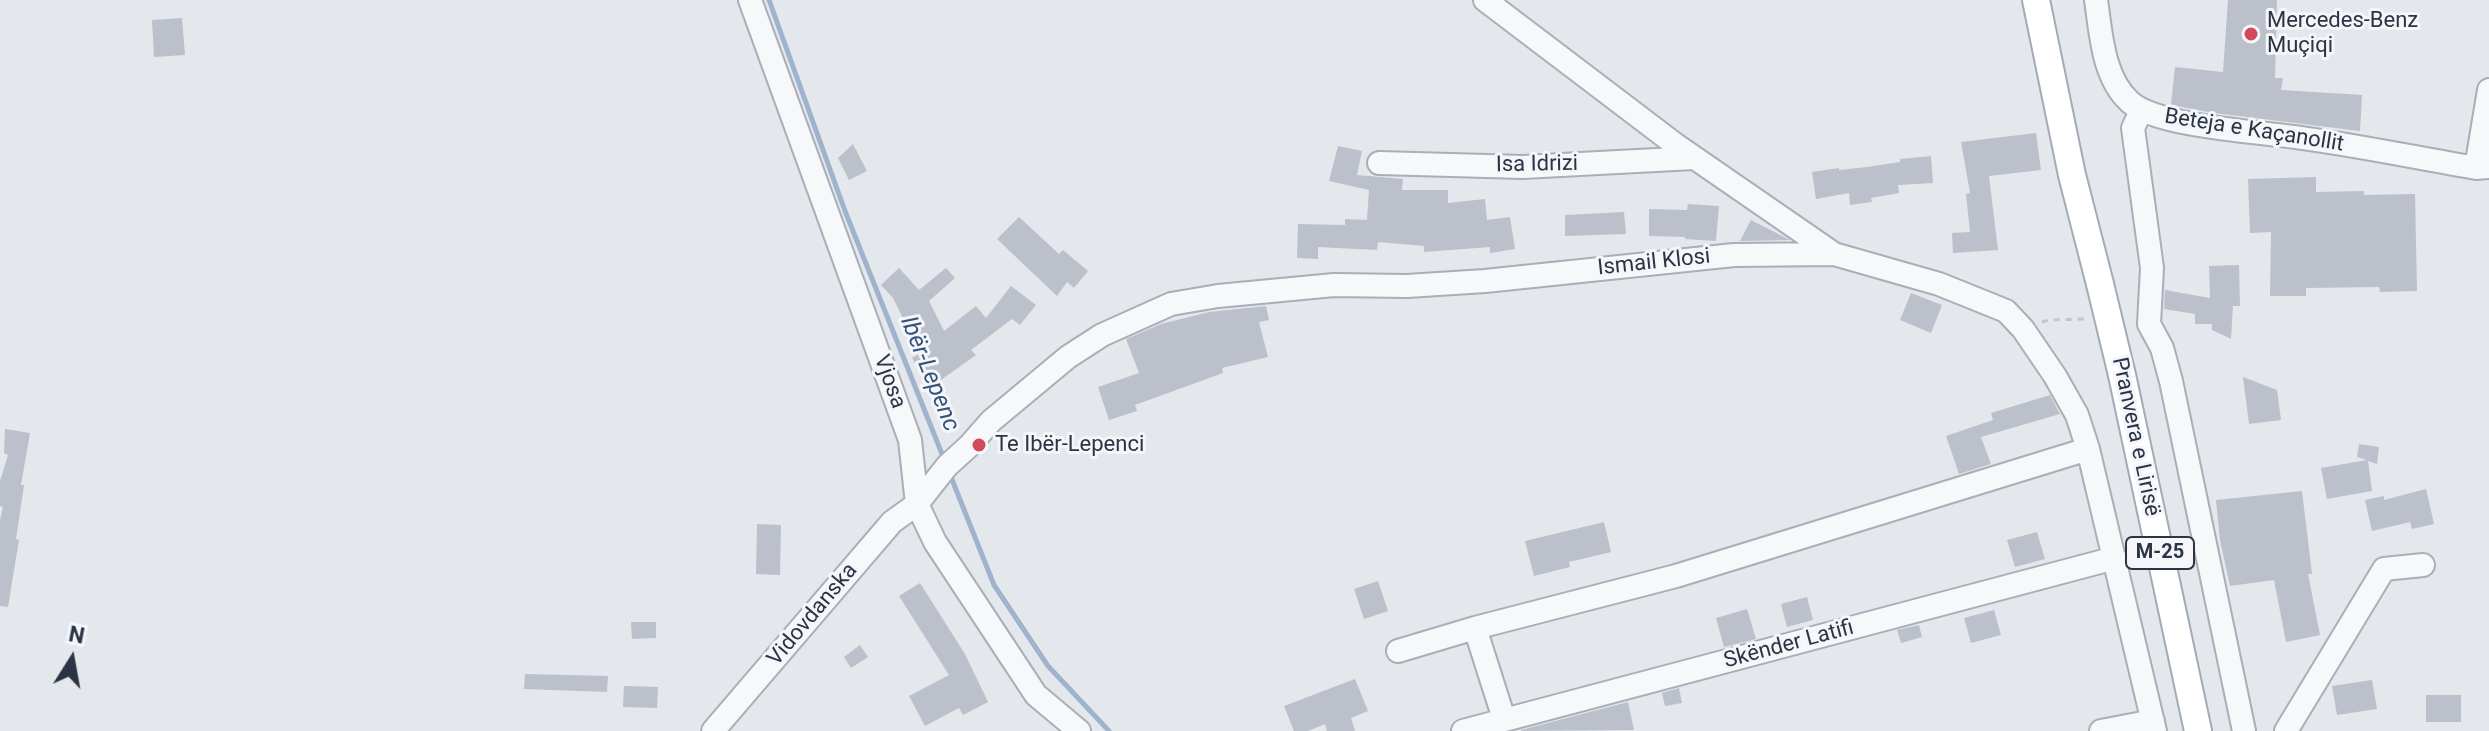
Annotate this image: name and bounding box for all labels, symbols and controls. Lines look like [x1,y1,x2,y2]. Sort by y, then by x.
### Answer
place label: Mercedes-Benz Muçiqi [2267,8,2418,60]
marker: Mercedes-Benz Muçiqi [2242,25,2260,43]
street label: Beteja e Kaçanollit [2162,104,2346,158]
street label: Isa Idrizi [1496,151,1578,179]
street label: Ismail Klosi [1596,244,1712,282]
water label: Ibër-Lepenc [893,312,965,436]
street label: Vjosa [867,352,911,412]
street label: Pranvera e Lirisë [2105,355,2165,519]
place label: Te Ibër-Lepenci [995,432,1144,458]
marker: Te Ibër-Lepenci [970,436,988,454]
road number: M-25 [2126,537,2194,569]
street label: Vidovdanska [763,558,863,672]
street label: Skënder Latifi [1721,615,1857,675]
north arrow [32,619,112,699]
text: N [67,621,87,649]

